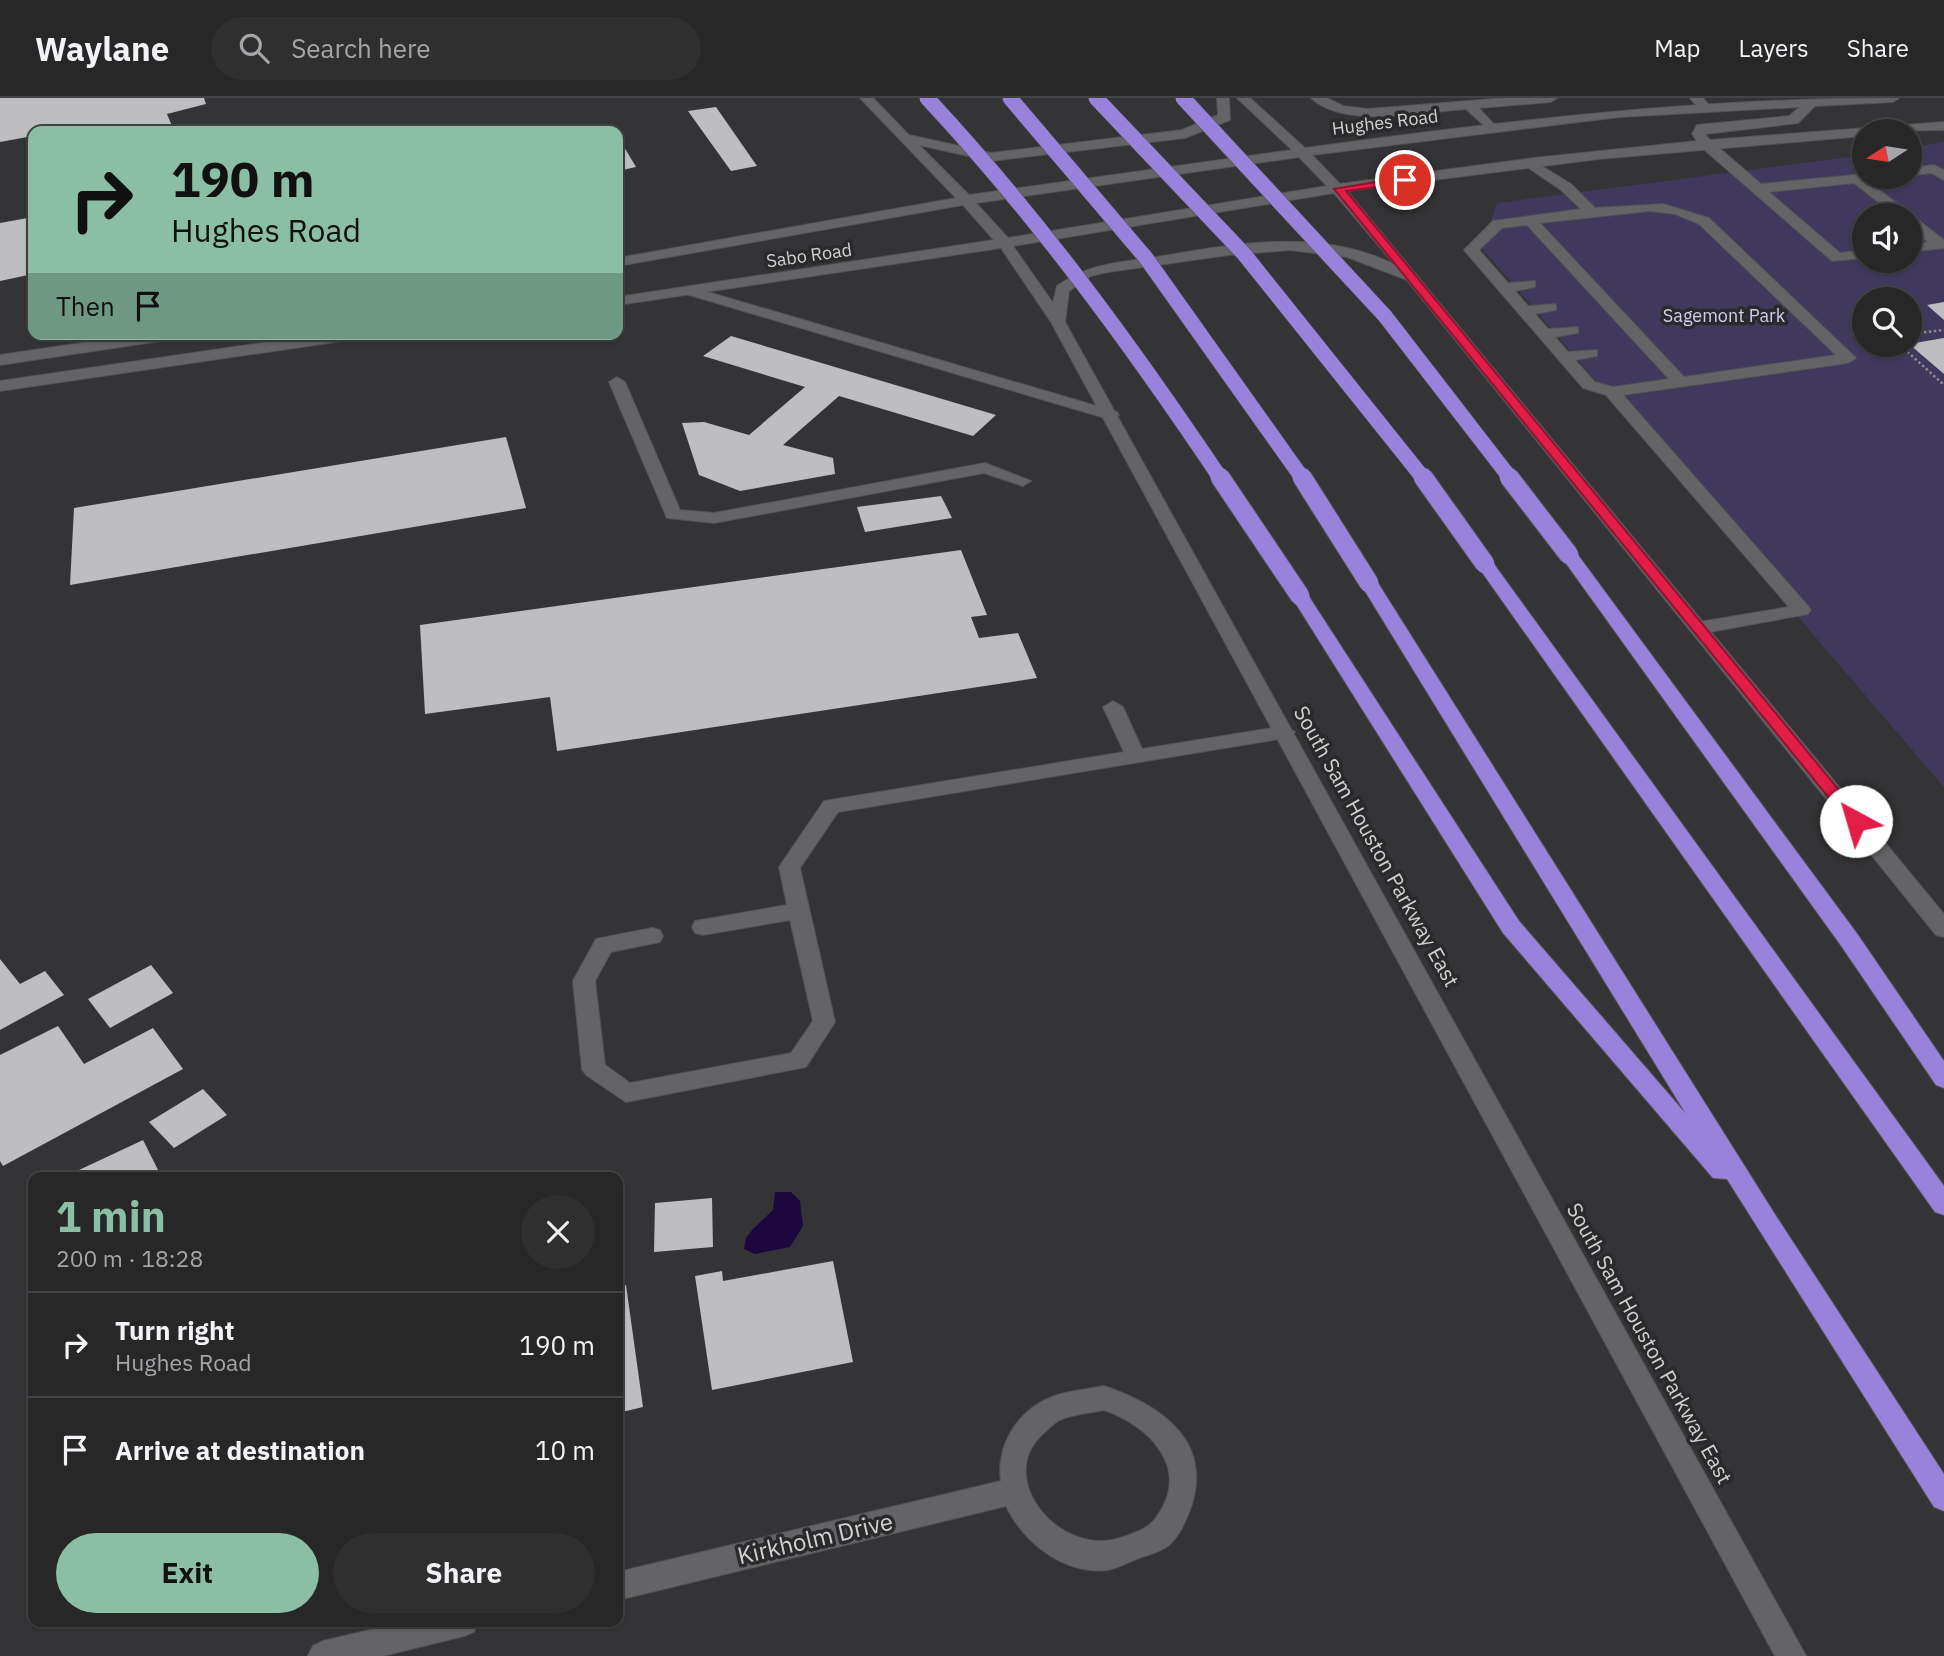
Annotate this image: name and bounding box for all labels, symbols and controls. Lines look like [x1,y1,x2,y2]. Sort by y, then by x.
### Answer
search box [211,17,701,80]
text: Waylane [35,27,169,70]
icon: search [235,29,273,67]
text: Search here [291,31,431,65]
text: Map [1654,32,1701,64]
text: Layers [1739,32,1809,64]
text: Share [1847,32,1909,64]
street label: Hughes Road [1331,104,1439,140]
north arrow [1852,119,1922,189]
map controls [1852,119,1922,357]
text: 190 m [171,147,315,210]
pin [1375,150,1435,210]
icon: right [56,154,147,245]
icon: arrive [1386,161,1424,199]
button: sound [1852,203,1922,273]
text: Hughes Road [171,209,361,251]
street label: Sabo Road [765,238,853,272]
icon: arrive [129,287,167,325]
button: search [1852,287,1922,357]
text: Then [56,289,115,323]
park label: Sagemont Park [1663,304,1786,327]
street label: South Sam Houston Parkway East [1288,700,1466,992]
position arrow [1819,784,1893,858]
text: 1 min [56,1189,166,1244]
button: close [521,1195,595,1269]
street label: South Sam Houston Parkway East [1561,1197,1739,1489]
text: 200 m · 18:28 [56,1243,203,1273]
text: Turn right [115,1313,234,1347]
icon: right [56,1326,94,1364]
text: 190 m [519,1328,595,1362]
text: Hughes Road [115,1347,252,1377]
icon: arrive [56,1431,94,1469]
text: Arrive at destination [115,1433,365,1467]
text: 10 m [535,1433,595,1467]
street label: Kirkholm Drive [734,1505,896,1571]
button: Exit [56,1533,319,1613]
button: Share [333,1533,595,1613]

